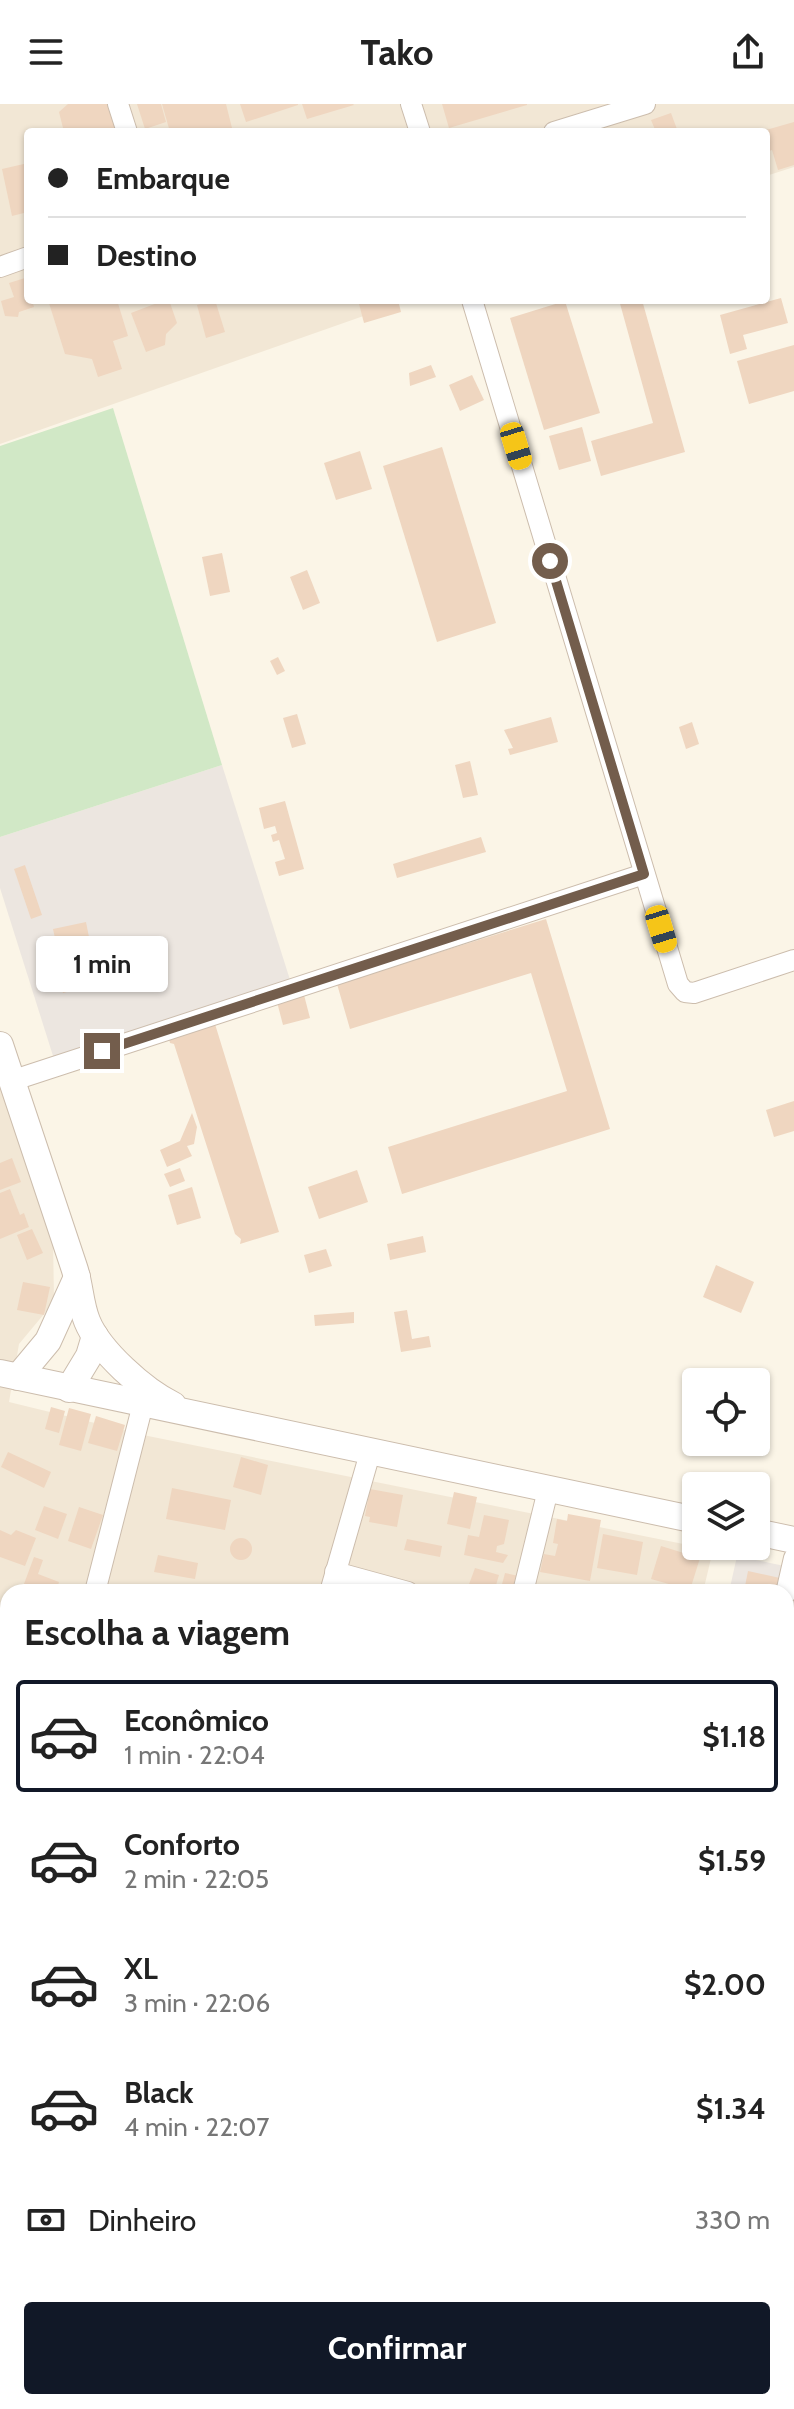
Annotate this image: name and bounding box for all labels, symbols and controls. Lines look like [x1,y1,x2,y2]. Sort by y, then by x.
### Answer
icon: menu [24,30,68,74]
text: Tako [360,30,434,74]
icon: share [726,30,770,74]
text: Embarque [96,160,230,197]
text: Destino [96,237,197,274]
car [498,420,534,472]
route start [532,543,568,579]
car [643,903,679,955]
callout: 1 min [36,935,168,991]
text: 1 min [73,948,131,980]
route end [84,1033,120,1069]
map controls [682,1368,770,1560]
button: locate [682,1368,770,1456]
button: layers [682,1472,770,1560]
text: Escolha a viagem [24,1610,290,1654]
icon: car [28,1700,100,1772]
text: Econômico [124,1702,269,1739]
text: $1.18 [702,1718,766,1755]
text: 1 min · 22:04 [124,1739,265,1771]
icon: car [28,1824,100,1896]
text: Conforto [124,1826,240,1863]
text: $1.59 [698,1842,766,1879]
text: 2 min · 22:05 [124,1863,269,1895]
icon: car [28,1948,100,2020]
text: XL [124,1950,158,1987]
text: $2.00 [684,1966,766,2003]
text: 3 min · 22:06 [124,1987,270,2019]
icon: car [28,2072,100,2144]
text: Black [124,2074,194,2111]
text: $1.34 [696,2090,766,2127]
text: 4 min · 22:07 [124,2111,269,2143]
icon: cash [24,2198,68,2242]
text: Dinheiro [88,2202,196,2239]
text: 330 m [695,2204,770,2236]
button: Confirmar [24,2302,770,2394]

